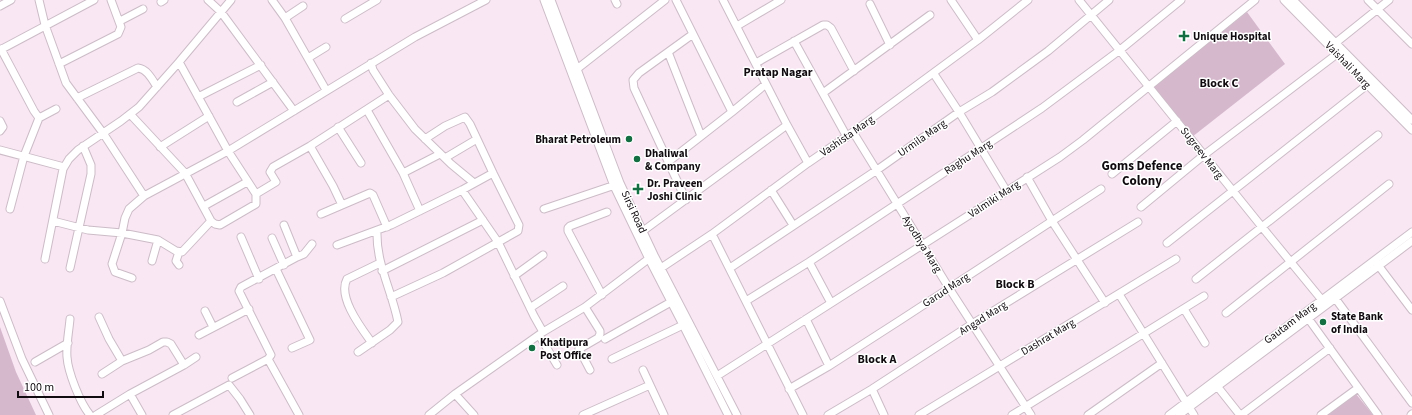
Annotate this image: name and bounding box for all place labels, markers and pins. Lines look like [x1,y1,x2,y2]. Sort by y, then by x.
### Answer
place label: Unique Hospital [1193,29,1272,44]
marker: Unique Hospital [1178,30,1190,42]
place label: Bharat Petroleum [535,132,621,147]
marker: Bharat Petroleum [624,134,634,144]
place label: Dhaliwal & Company [645,146,701,174]
marker: Dhaliwal & Company [632,154,642,164]
place label: Dr. Praveen Joshi Clinic [647,176,703,204]
marker: Dr. Praveen Joshi Clinic [632,183,644,195]
place label: State Bank of India [1331,309,1383,337]
marker: State Bank of India [1318,317,1328,327]
place label: Khatipura Post Office [540,335,592,363]
marker: Khatipura Post Office [527,343,537,353]

